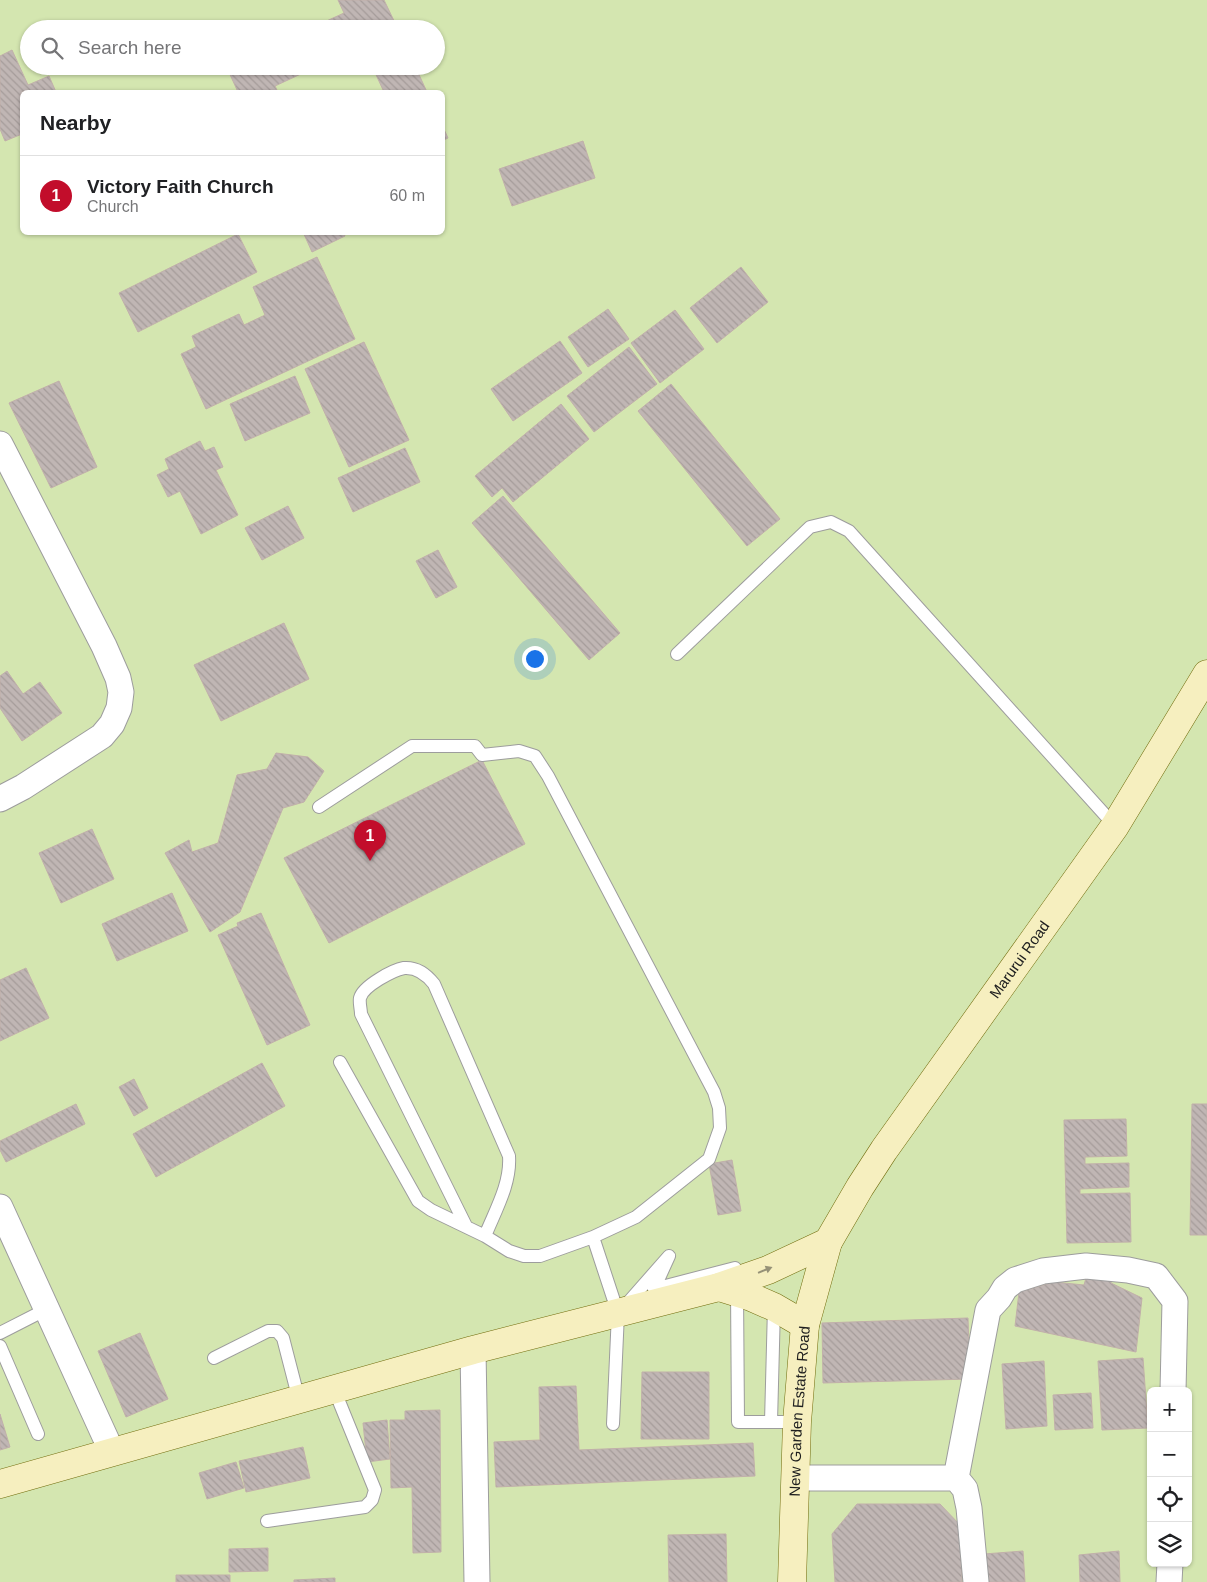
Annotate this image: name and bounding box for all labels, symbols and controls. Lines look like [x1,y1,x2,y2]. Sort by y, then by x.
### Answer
search box [20,20,445,75]
icon: search [38,34,66,62]
text: Search here [78,37,182,58]
text: Nearby [40,111,111,134]
text: Victory Faith Church [87,176,274,197]
text: 1 [52,187,60,204]
text: 60 m [389,187,425,204]
text: Church [87,198,139,215]
your location [522,646,548,672]
pin: 1 [354,820,386,861]
street label: Marurui Road [986,917,1053,1001]
one-way arrow [758,1266,772,1274]
street label: New Garden Estate Road [786,1325,813,1497]
map controls [1147,1387,1192,1567]
button: + [1147,1387,1192,1432]
button: − [1147,1432,1192,1477]
button: locate [1147,1477,1192,1522]
button: layers [1147,1522,1192,1567]

